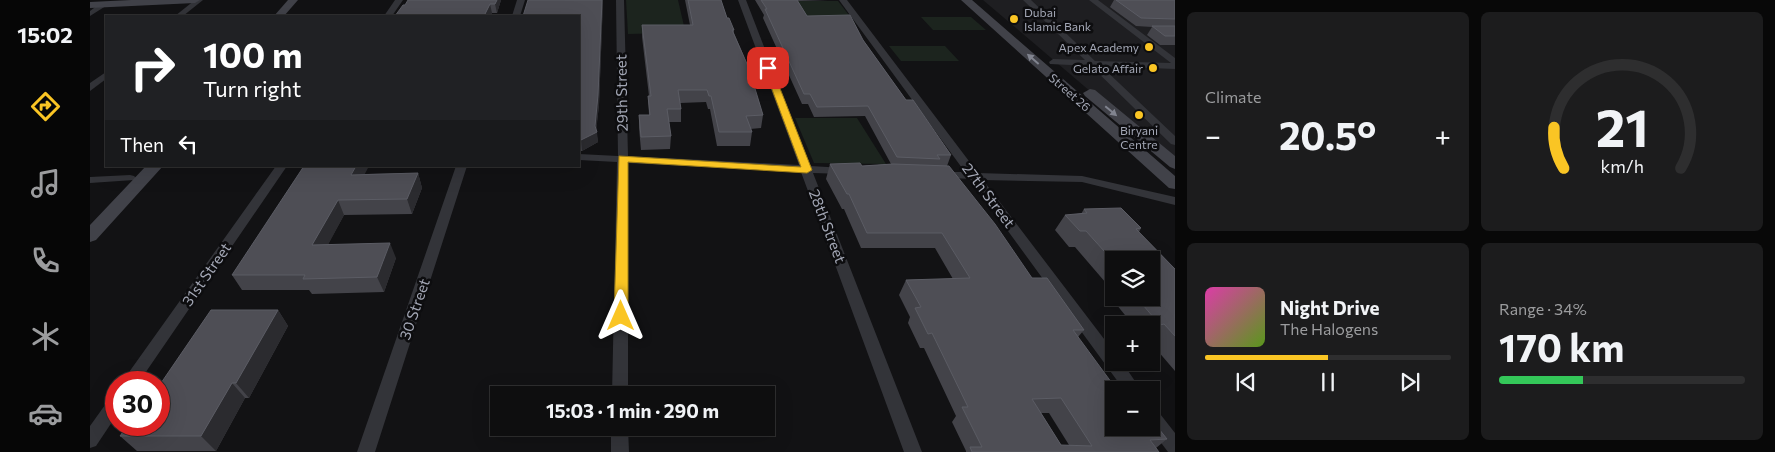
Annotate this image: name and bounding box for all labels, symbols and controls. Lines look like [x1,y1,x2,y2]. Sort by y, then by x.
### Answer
place label: Dubai Islamic Bank [1024,5,1092,33]
marker: Dubai Islamic Bank [1008,13,1020,25]
text: 15:02 [17,21,73,48]
text: 100 m [203,32,303,75]
icon: right [120,35,185,100]
place label: Apex Academy [1059,40,1139,54]
marker: Apex Academy [1143,41,1155,53]
pin [747,47,789,89]
one-way arrow [1028,53,1040,65]
street label: 29th Street [611,54,631,132]
icon: arrive [754,54,782,82]
place label: Gelato Affair [1073,61,1143,75]
marker: Gelato Affair [1147,62,1159,74]
street label: Street 26 [1046,70,1094,114]
text: Turn right [203,75,301,102]
text: Climate [1205,87,1261,106]
icon: directions [28,89,63,124]
text: 21 [1595,94,1649,158]
one-way arrow [1105,106,1118,117]
marker: Biryani Centre [1133,109,1145,121]
text: 20.5° [1279,111,1376,158]
text: − [1205,118,1221,152]
text: + [1435,118,1451,152]
place label: Biryani Centre [1120,123,1158,151]
icon: left [174,130,202,158]
text: Then [120,133,164,156]
text: km/h [1600,155,1644,177]
street label: 27th Street [959,159,1019,231]
icon: music [28,166,63,201]
street label: 28th Street [806,187,850,265]
street label: 31st Street [178,239,234,309]
icon: phone [28,243,63,278]
map controls [1105,251,1160,436]
button: layers [1105,251,1160,306]
street label: 30 Street [395,276,433,342]
position arrow [594,289,646,341]
text: Night Drive [1280,296,1380,319]
text: Range · 34% [1499,299,1587,318]
button: + [1105,316,1160,371]
icon: climate [28,319,63,354]
text: The Halogens [1280,319,1378,338]
text: 170 km [1499,323,1624,370]
icon: previous [1232,368,1260,396]
icon: pause [1314,368,1342,396]
icon: next [1396,368,1424,396]
speed limit sign: 30 [105,371,170,436]
button: − [1105,381,1160,436]
icon: car [28,396,63,431]
text: 15:03 · 1 min · 290 m [546,399,719,422]

